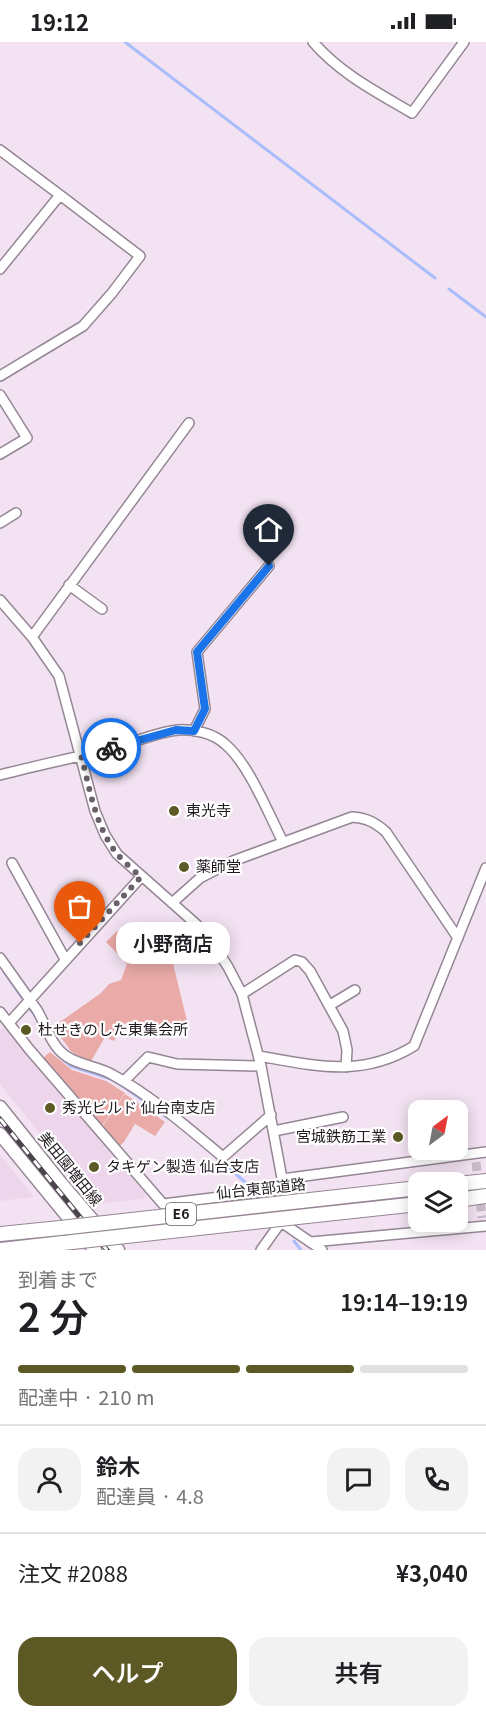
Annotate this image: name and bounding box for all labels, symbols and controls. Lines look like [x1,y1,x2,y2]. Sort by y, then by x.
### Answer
text: 19:12 [30,5,89,37]
pin [243,504,294,566]
icon: home [252,513,285,546]
courier [81,718,141,778]
icon: bike [95,732,128,765]
place label: 東光寺 [186,799,231,820]
marker: 東光寺 [167,804,181,818]
place label: 薬師堂 [196,855,241,876]
marker: 薬師堂 [177,860,191,874]
pin [54,881,105,943]
icon: bag [63,890,96,923]
callout: 小野商店 [116,922,230,964]
text: 小野商店 [133,928,213,957]
place label: 杜せきのした東集会所 [38,1018,188,1039]
marker: 杜せきのした東集会所 [19,1023,33,1037]
place label: 秀光ビルド 仙台南支店 [62,1096,215,1117]
north arrow [408,1100,468,1160]
map controls [408,1100,468,1232]
marker: 秀光ビルド 仙台南支店 [43,1101,57,1115]
place label: 宮城鉄筋工業 [296,1125,386,1146]
street label: 美田園増田線 [35,1126,108,1210]
marker: 宮城鉄筋工業 [391,1130,405,1144]
place label: タキゲン製造 仙台支店 [106,1155,259,1176]
marker: タキゲン製造 仙台支店 [87,1160,101,1174]
street label: 仙台東部道路 [215,1172,307,1203]
button: layers [408,1172,468,1232]
road number: E6 [166,1203,196,1225]
text: 到着まで [18,1264,98,1293]
text: 19:14–19:19 [340,1285,468,1317]
text: 2 分 [18,1287,88,1343]
text: 配達中 · 210 m [18,1382,154,1411]
button: person [18,1448,81,1511]
button: chat [327,1448,390,1511]
button: phone [405,1448,468,1511]
text: 鈴木 [96,1449,140,1481]
text: 配達員 · 4.8 [96,1481,204,1510]
text: 注文 #2088 [18,1556,128,1588]
text: ¥3,040 [396,1556,468,1588]
button: ヘルプ [18,1637,237,1706]
button: 共有 [249,1637,468,1706]

